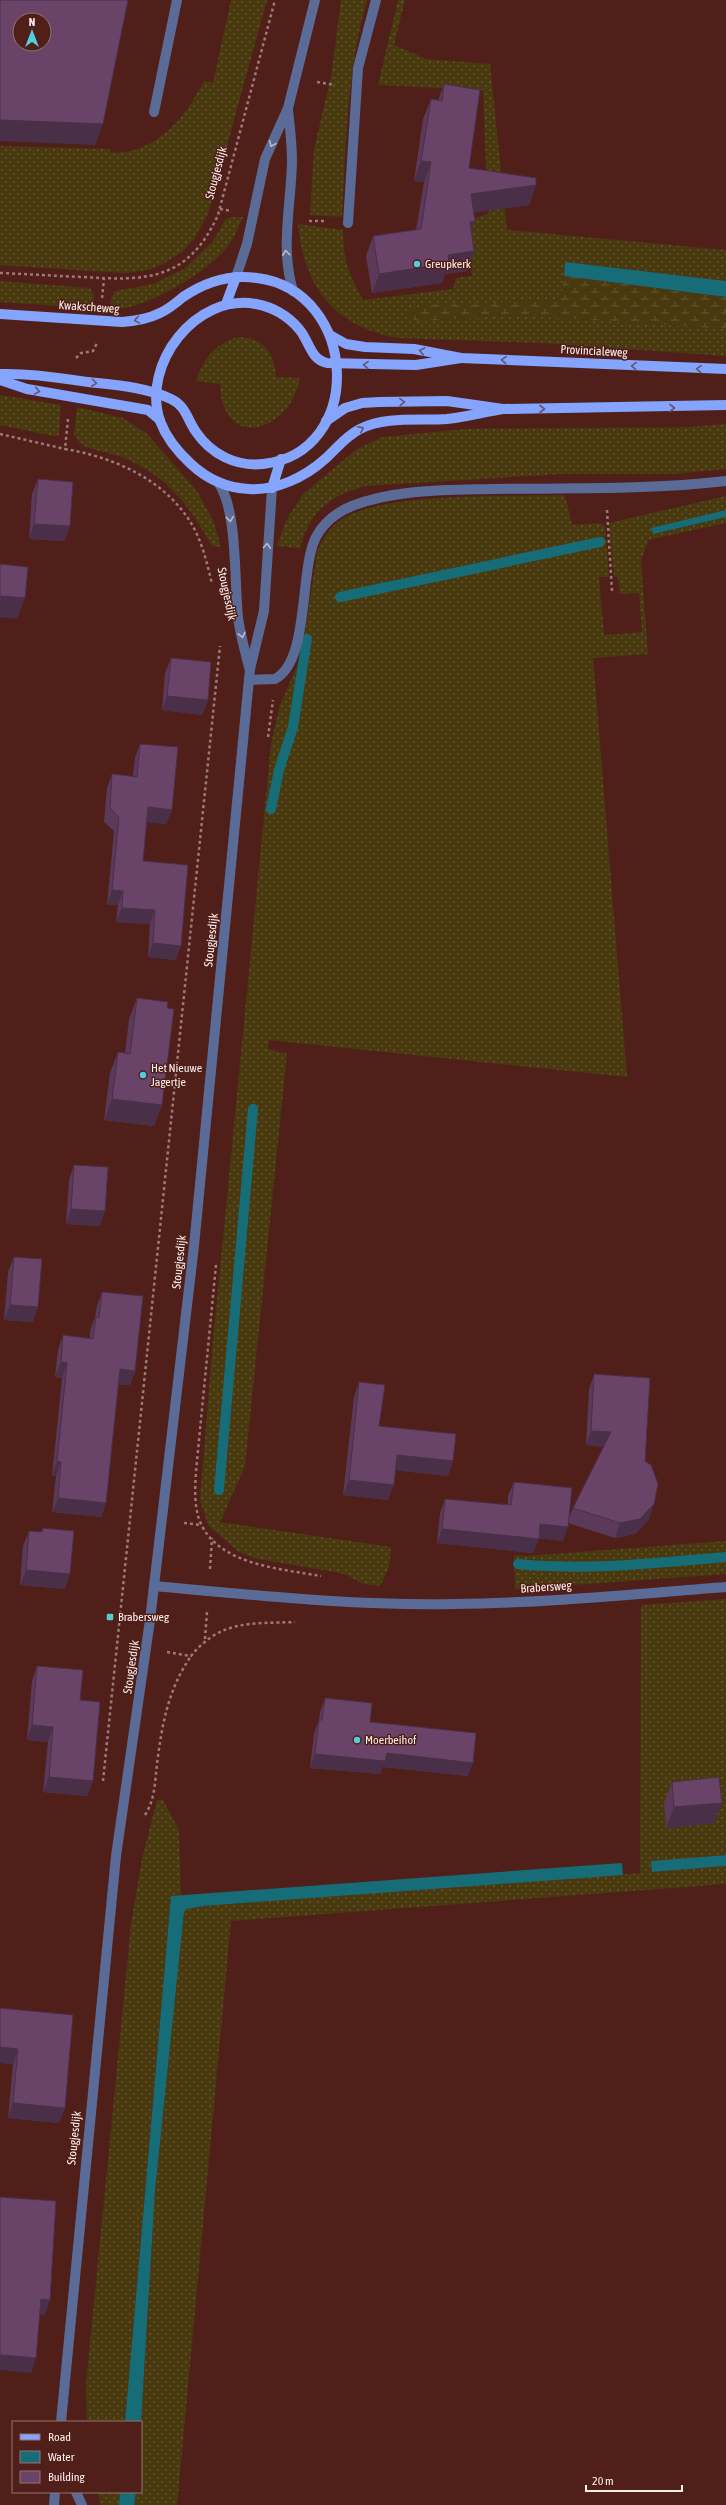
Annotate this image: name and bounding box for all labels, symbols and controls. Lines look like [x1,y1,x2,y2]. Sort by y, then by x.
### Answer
north arrow [12,12,52,52]
text: N [29,16,35,28]
one-way arrow [269,139,277,147]
street label: Stougjesdijk [202,144,230,201]
one-way arrow [282,250,291,256]
place label: Greupkerk [425,257,472,271]
marker: Greupkerk [412,259,422,269]
street label: Kwakscheweg [58,298,121,316]
one-way arrow [134,316,140,324]
street label: Provincialeweg [560,342,629,360]
one-way arrow [419,347,426,355]
one-way arrow [501,356,507,364]
one-way arrow [363,361,369,369]
one-way arrow [631,362,637,371]
one-way arrow [696,364,702,373]
one-way arrow [91,378,97,387]
one-way arrow [34,386,41,394]
one-way arrow [399,398,405,406]
one-way arrow [669,404,675,412]
one-way arrow [539,405,545,413]
one-way arrow [357,426,365,434]
one-way arrow [225,516,234,522]
one-way arrow [263,543,272,549]
street label: Stougjesdijk [215,566,240,623]
one-way arrow [237,632,245,639]
street label: Stougjesdijk [201,912,221,968]
place label: Het Nieuwe Jagertje [151,1061,202,1089]
marker: Het Nieuwe Jagertje [138,1070,148,1080]
street label: Stougjesdijk [169,1234,189,1290]
street label: Brabersweg [520,1578,573,1596]
place label: Brabersweg [118,1610,170,1624]
marker: Brabersweg [105,1612,115,1622]
street label: Stougjesdijk [120,1639,142,1695]
place label: Moerbeihof [365,1733,417,1747]
marker: Moerbeihof [352,1735,362,1745]
street label: Stougjesdijk [64,2110,84,2166]
legend [12,2421,142,2493]
text: Road [48,2430,71,2444]
text: Water [48,2450,75,2464]
scale bar [586,2467,682,2493]
text: Building [48,2470,86,2484]
text: 20 m [592,2474,614,2488]

